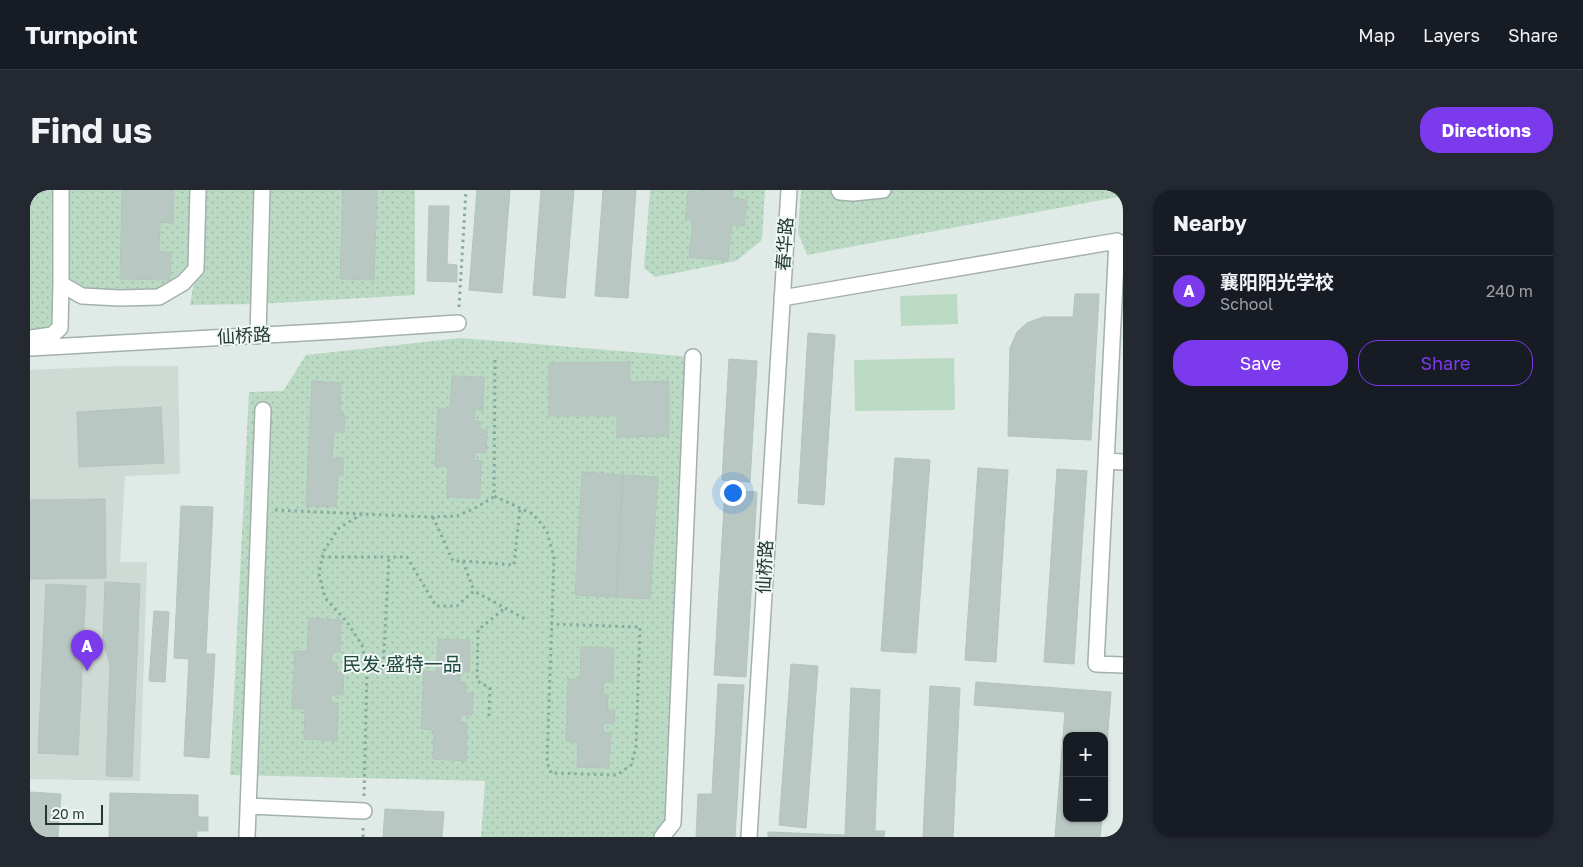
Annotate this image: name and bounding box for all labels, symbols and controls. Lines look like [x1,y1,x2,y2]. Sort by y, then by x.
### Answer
text: Turnpoint [25,20,138,49]
text: Map [1358,24,1395,46]
text: Layers [1423,24,1480,46]
text: Share [1508,24,1558,46]
button: Directions [1420,107,1553,153]
text: Find us [30,109,152,151]
text: Nearby [1173,210,1247,236]
street label: 春华路 [771,216,797,272]
text: 襄阳阳光学校 [1220,270,1334,293]
text: A [1183,281,1195,301]
text: 240 m [1486,281,1533,301]
text: School [1220,294,1273,314]
street label: 仙桥路 [216,323,271,347]
button: Save [1173,340,1348,386]
button: Share [1358,340,1533,386]
your location [720,480,746,506]
street label: 仙桥路 [752,539,776,594]
pin: A [71,630,103,671]
district label: 民发·盛特一品 [342,652,462,675]
map controls [1063,732,1108,822]
button: + [1063,732,1108,777]
button: − [1063,777,1108,822]
scale bar [45,802,102,825]
text: 20 m [52,805,85,822]

